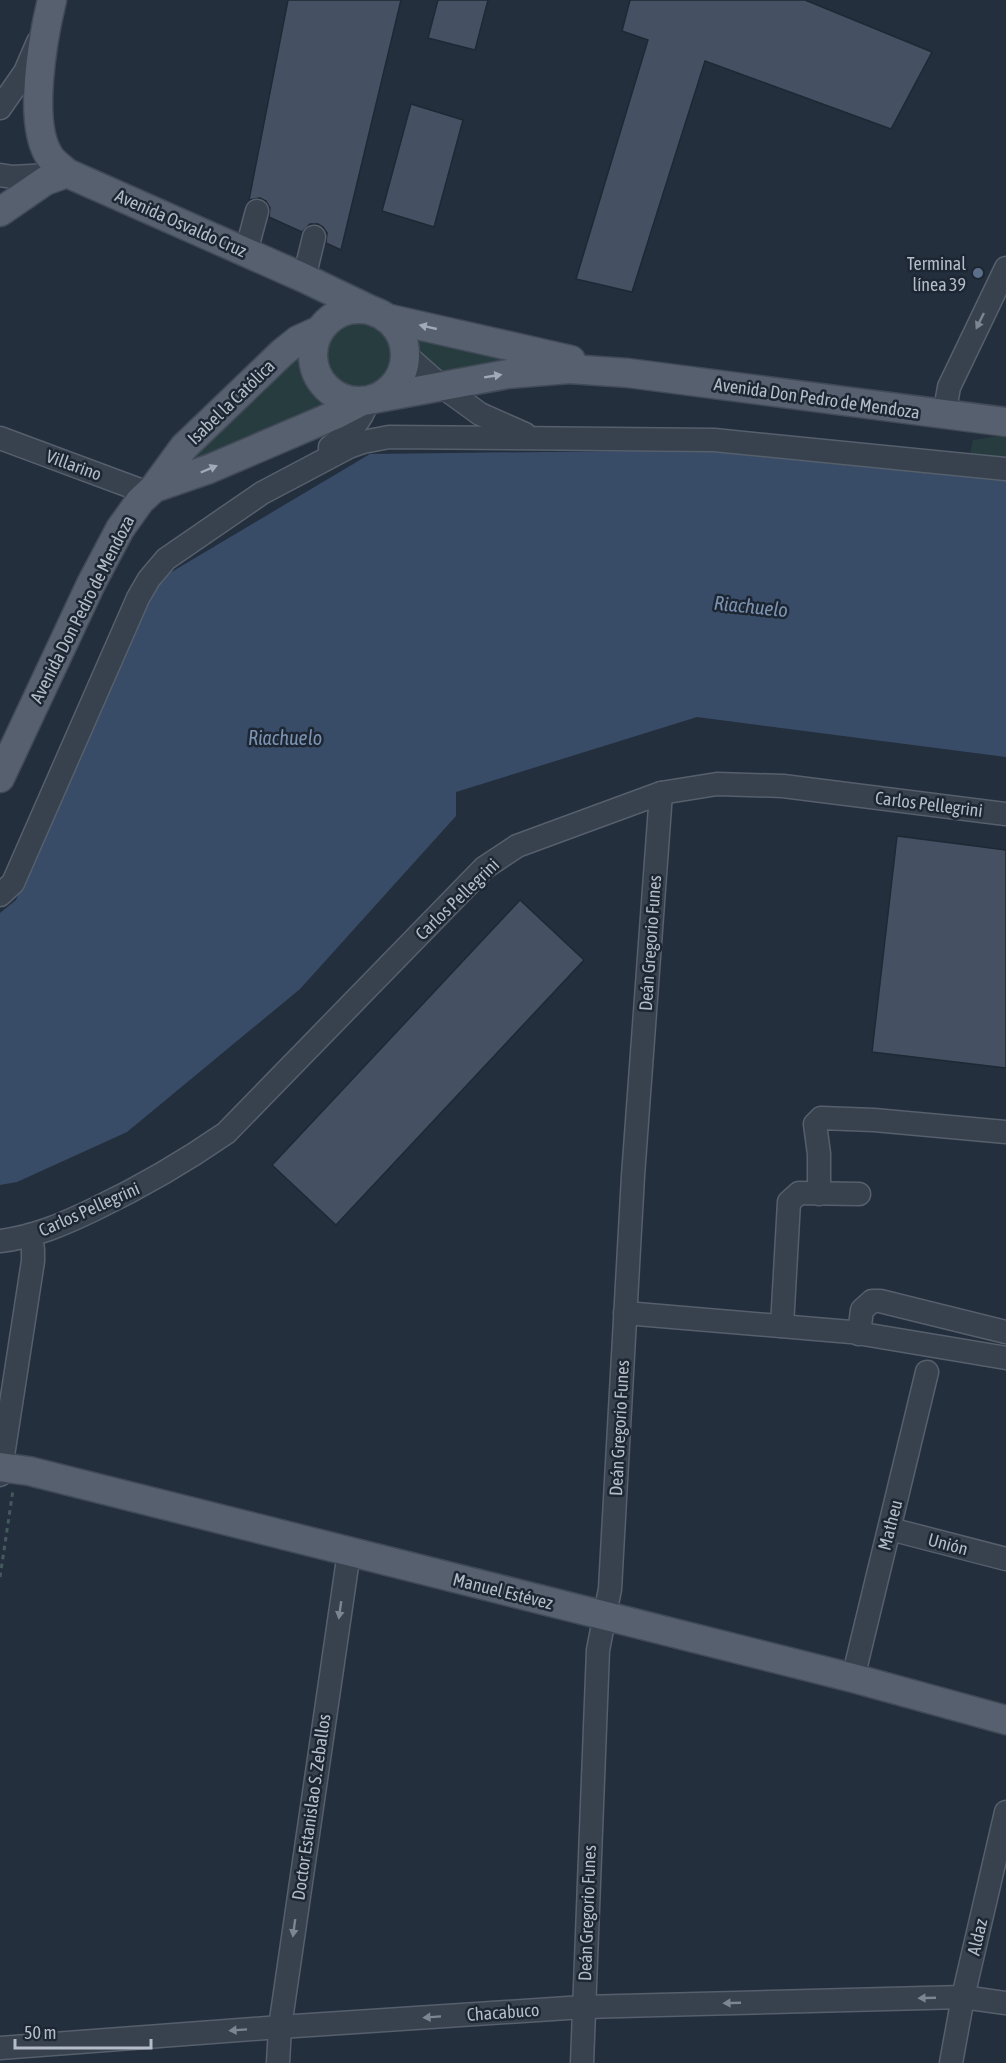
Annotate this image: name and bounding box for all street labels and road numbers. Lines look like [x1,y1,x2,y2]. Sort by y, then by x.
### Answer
street label: Avenida Osvaldo Cruz [112,185,250,262]
street label: Isabel la Católica [183,355,279,449]
street label: Avenida Don Pedro de Mendoza [713,373,921,423]
street label: Villarino [43,445,105,485]
street label: Avenida Don Pedro de Mendoza [26,512,138,706]
street label: Carlos Pellegrini [874,787,984,821]
street label: Carlos Pellegrini [411,854,503,944]
street label: Deán Gregorio Funes [635,874,665,1012]
street label: Carlos Pellegrini [35,1177,143,1241]
street label: Deán Gregorio Funes [605,1359,633,1497]
street label: Matheu [874,1498,906,1552]
street label: Unión [926,1529,970,1559]
street label: Manuel Estévez [451,1568,556,1614]
street label: Doctor Estanislao S. Zeballos [288,1713,334,1901]
street label: Deán Gregorio Funes [574,1845,600,1981]
street label: Aldaz [963,1916,991,1957]
street label: Chacabuco [466,1999,540,2025]

